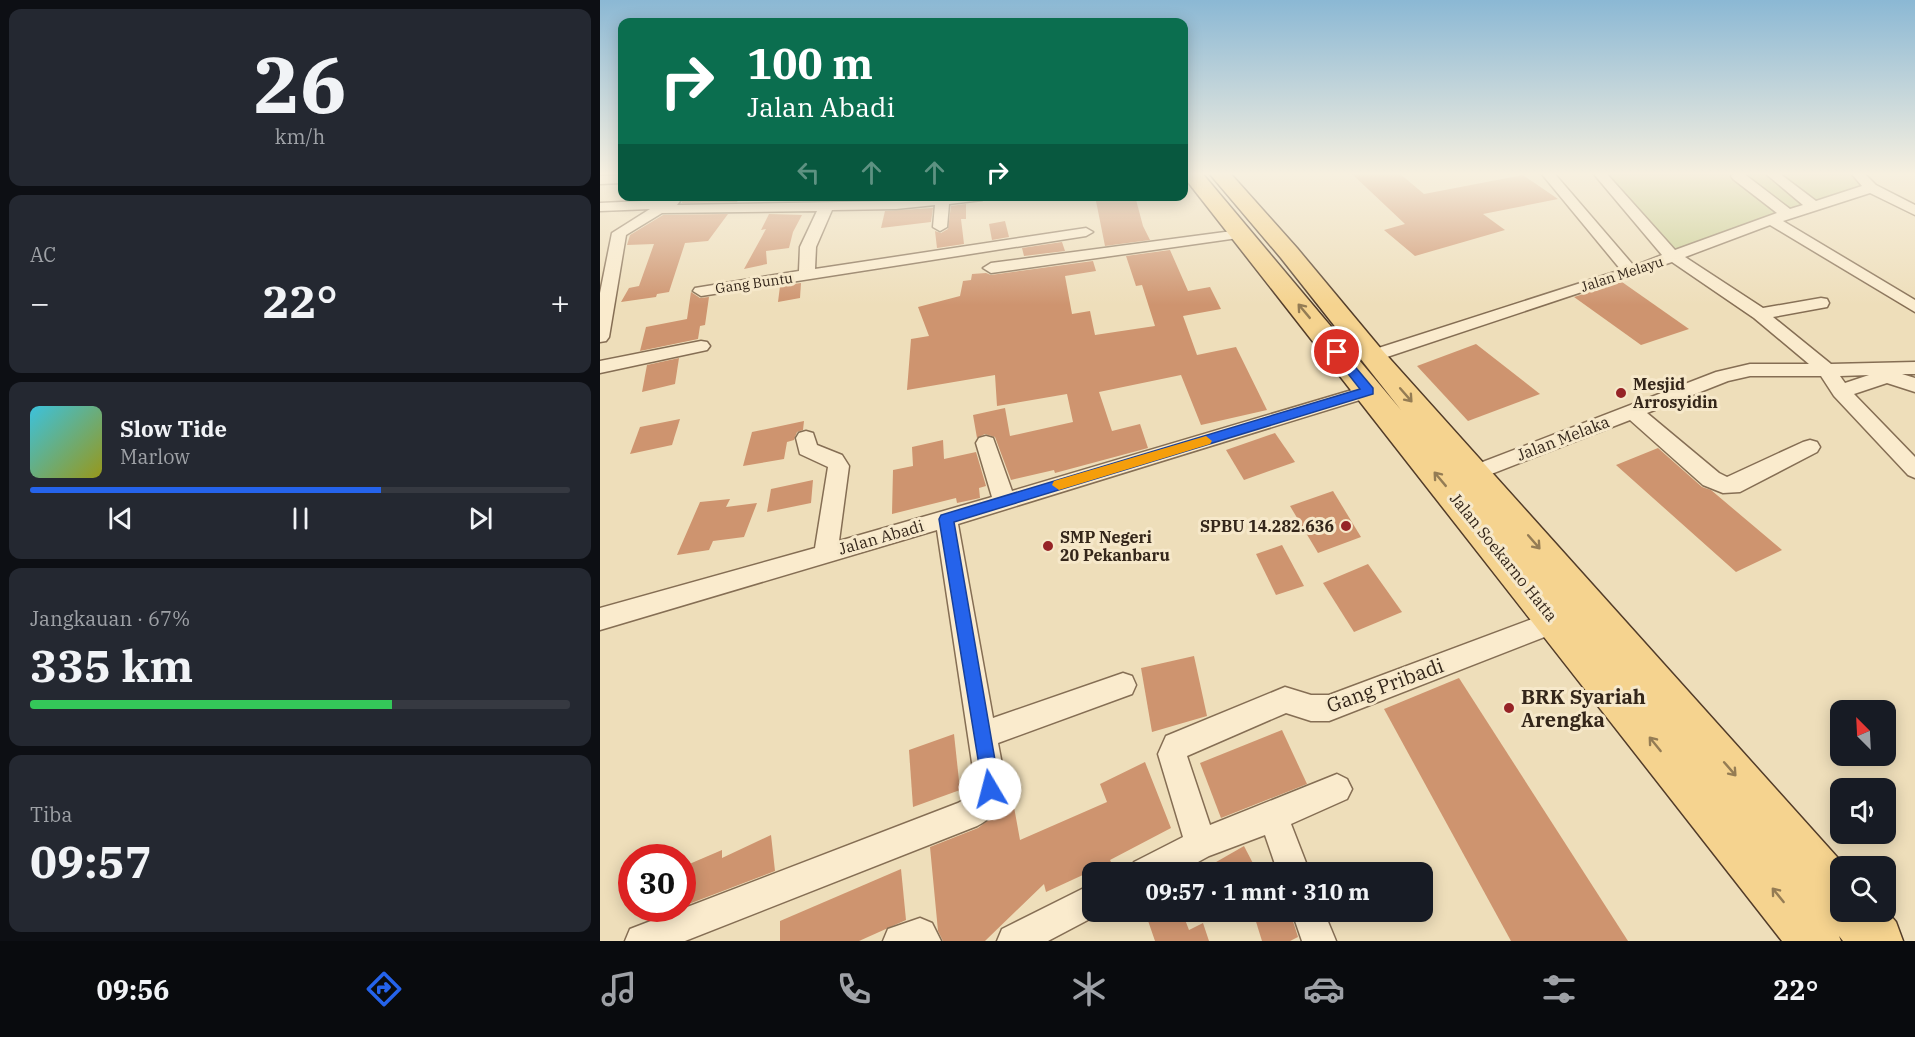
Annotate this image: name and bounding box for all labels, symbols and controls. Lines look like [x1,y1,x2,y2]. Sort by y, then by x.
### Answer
text: 26 [253,33,347,134]
text: 100 m [747,36,873,91]
icon: right [648,42,726,120]
text: Jalan Abadi [747,89,895,124]
text: km/h [275,123,325,150]
icon: left [792,156,825,189]
icon: ahead [855,156,888,189]
icon: ahead [918,156,951,189]
icon: right [981,156,1014,189]
text: AC [30,241,56,268]
street label: Jalan Melayu [1579,252,1666,296]
street label: Gang Buntu [714,269,794,297]
text: 22° [262,272,338,330]
text: − [30,281,50,324]
text: + [550,281,570,324]
one-way arrow [1297,304,1311,319]
pin [1311,326,1362,377]
icon: arrive [1320,335,1353,368]
place label: Mesjid Arrosyidin [1633,374,1718,412]
marker: Mesjid Arrosyidin [1614,386,1628,400]
one-way arrow [1399,387,1413,402]
street label: Jalan Melaka [1514,411,1612,465]
text: Slow Tide [120,414,227,443]
text: Marlow [120,443,190,470]
one-way arrow [1433,471,1446,487]
street label: Jalan Soekarno Hatta [1446,489,1562,626]
icon: previous [104,502,137,535]
icon: pause [284,502,317,535]
icon: next [464,502,497,535]
street label: Jalan Abadi [836,515,926,559]
place label: SPBU 14.282.636 [1200,516,1334,536]
marker: SPBU 14.282.636 [1339,519,1353,533]
place label: SMP Negeri 20 Pekanbaru [1060,527,1170,565]
one-way arrow [1527,534,1541,549]
marker: SMP Negeri 20 Pekanbaru [1041,539,1055,553]
text: Jangkauan · 67% [30,605,190,632]
text: 335 km [30,636,193,694]
street label: Gang Pribadi [1323,651,1447,719]
place label: BRK Syariah Arengka [1521,683,1646,733]
north arrow [1830,700,1896,766]
map controls [1830,700,1896,922]
marker: BRK Syariah Arengka [1502,701,1516,715]
one-way arrow [1649,736,1662,752]
position arrow [958,757,1022,821]
one-way arrow [1723,761,1736,777]
button: sound [1830,778,1896,844]
text: Tiba [30,801,72,828]
text: 09:57 [30,832,152,890]
speed limit sign: 30 [618,844,696,922]
button: search [1830,856,1896,922]
text: 09:57 · 1 mnt · 310 m [1145,877,1370,906]
one-way arrow [1772,888,1785,904]
icon: directions [363,968,405,1010]
icon: music [598,968,640,1010]
icon: phone [833,968,875,1010]
icon: climate [1068,968,1110,1010]
icon: car [1303,968,1345,1010]
icon: filters [1538,968,1580,1010]
text: 09:56 [97,972,170,1007]
text: 22° [1773,972,1818,1007]

